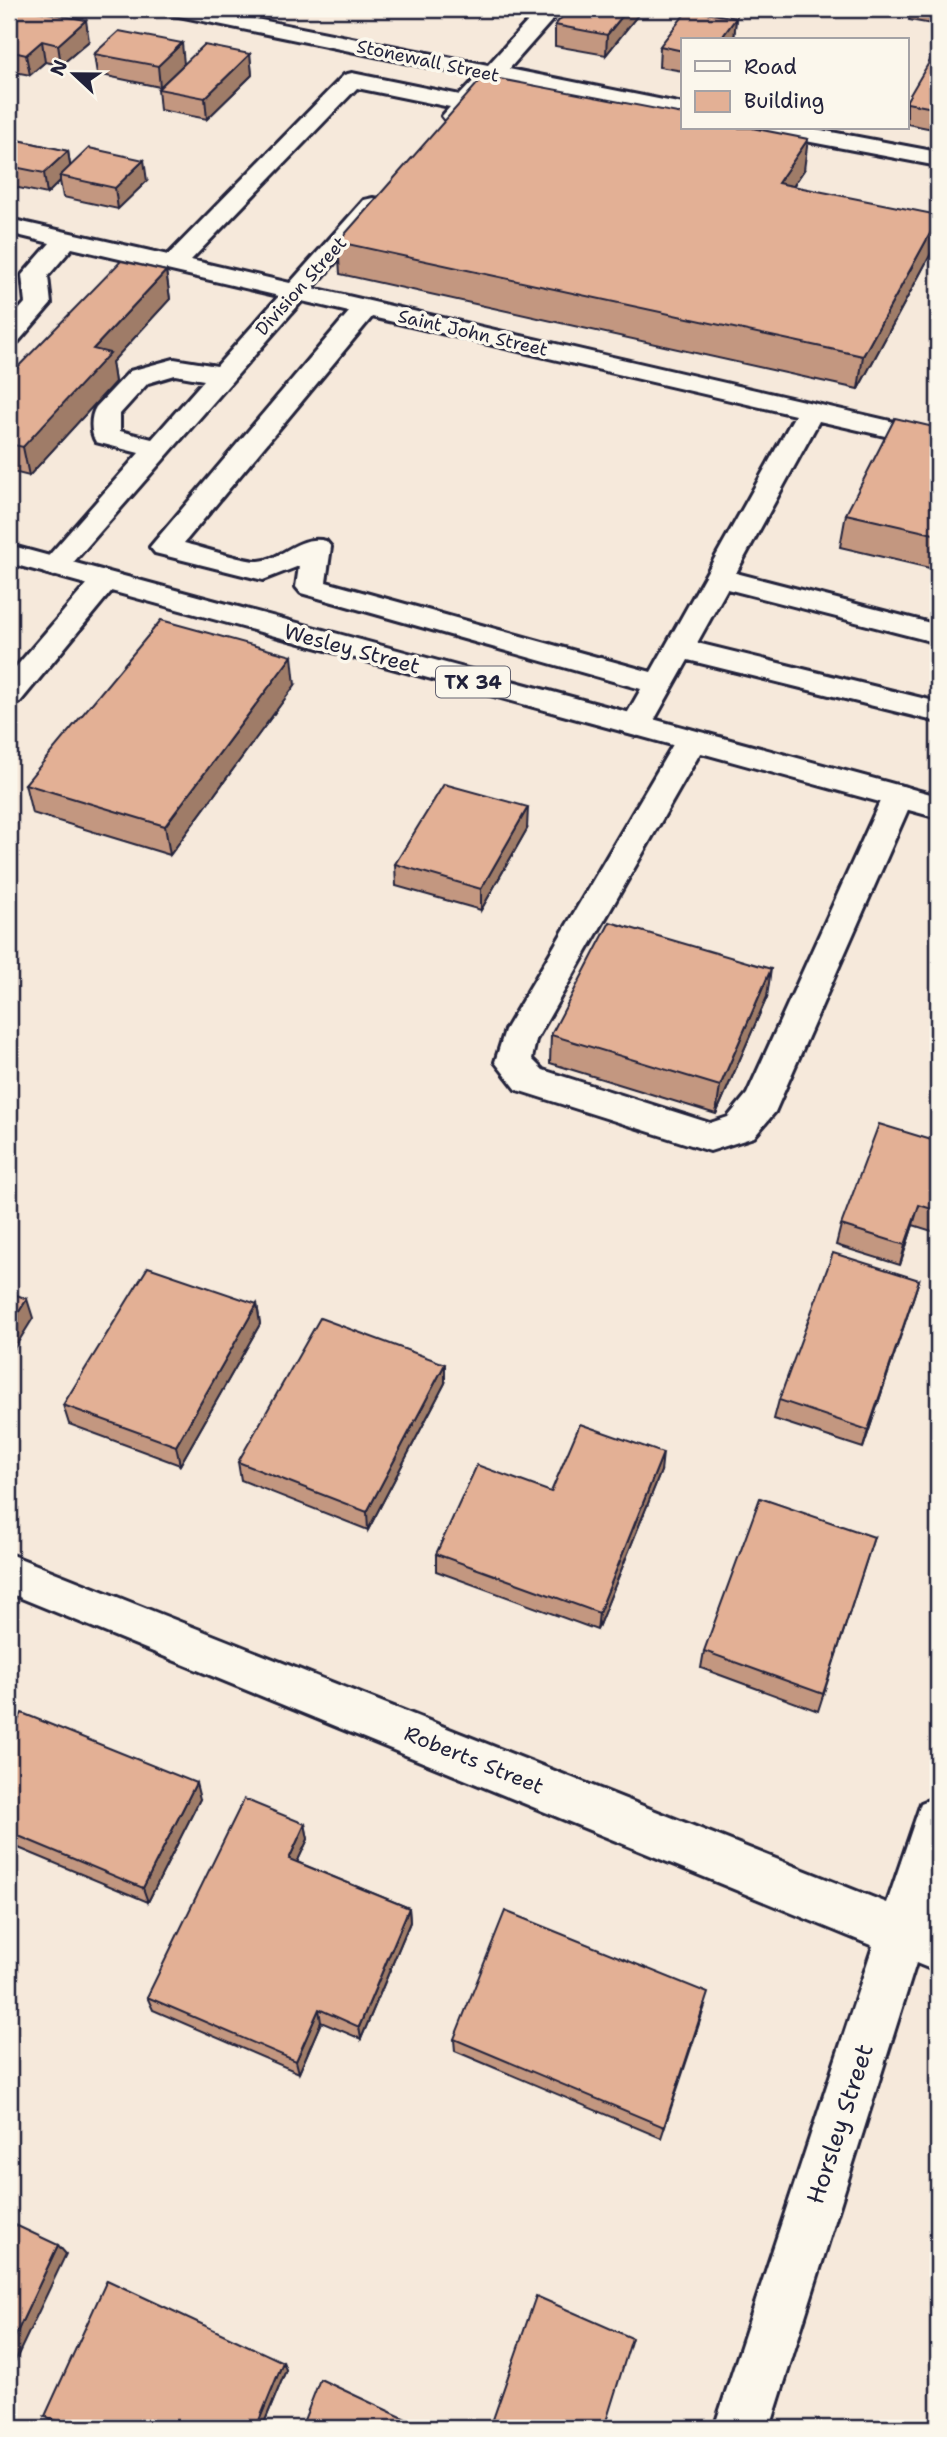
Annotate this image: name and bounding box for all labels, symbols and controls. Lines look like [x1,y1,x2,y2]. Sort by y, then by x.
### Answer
street label: Stonewall Street [354,34,502,88]
north arrow [38,38,108,108]
legend [681,38,908,130]
text: Road [744,53,797,81]
text: N [44,56,73,79]
text: Building [744,87,824,115]
street label: Division Street [250,231,352,341]
street label: Saint John Street [396,304,550,362]
street label: Wesley Street [281,617,423,681]
road number: TX 34 [436,666,510,698]
street label: Roberts Street [400,1719,548,1801]
street label: Horsley Street [799,2040,881,2208]

